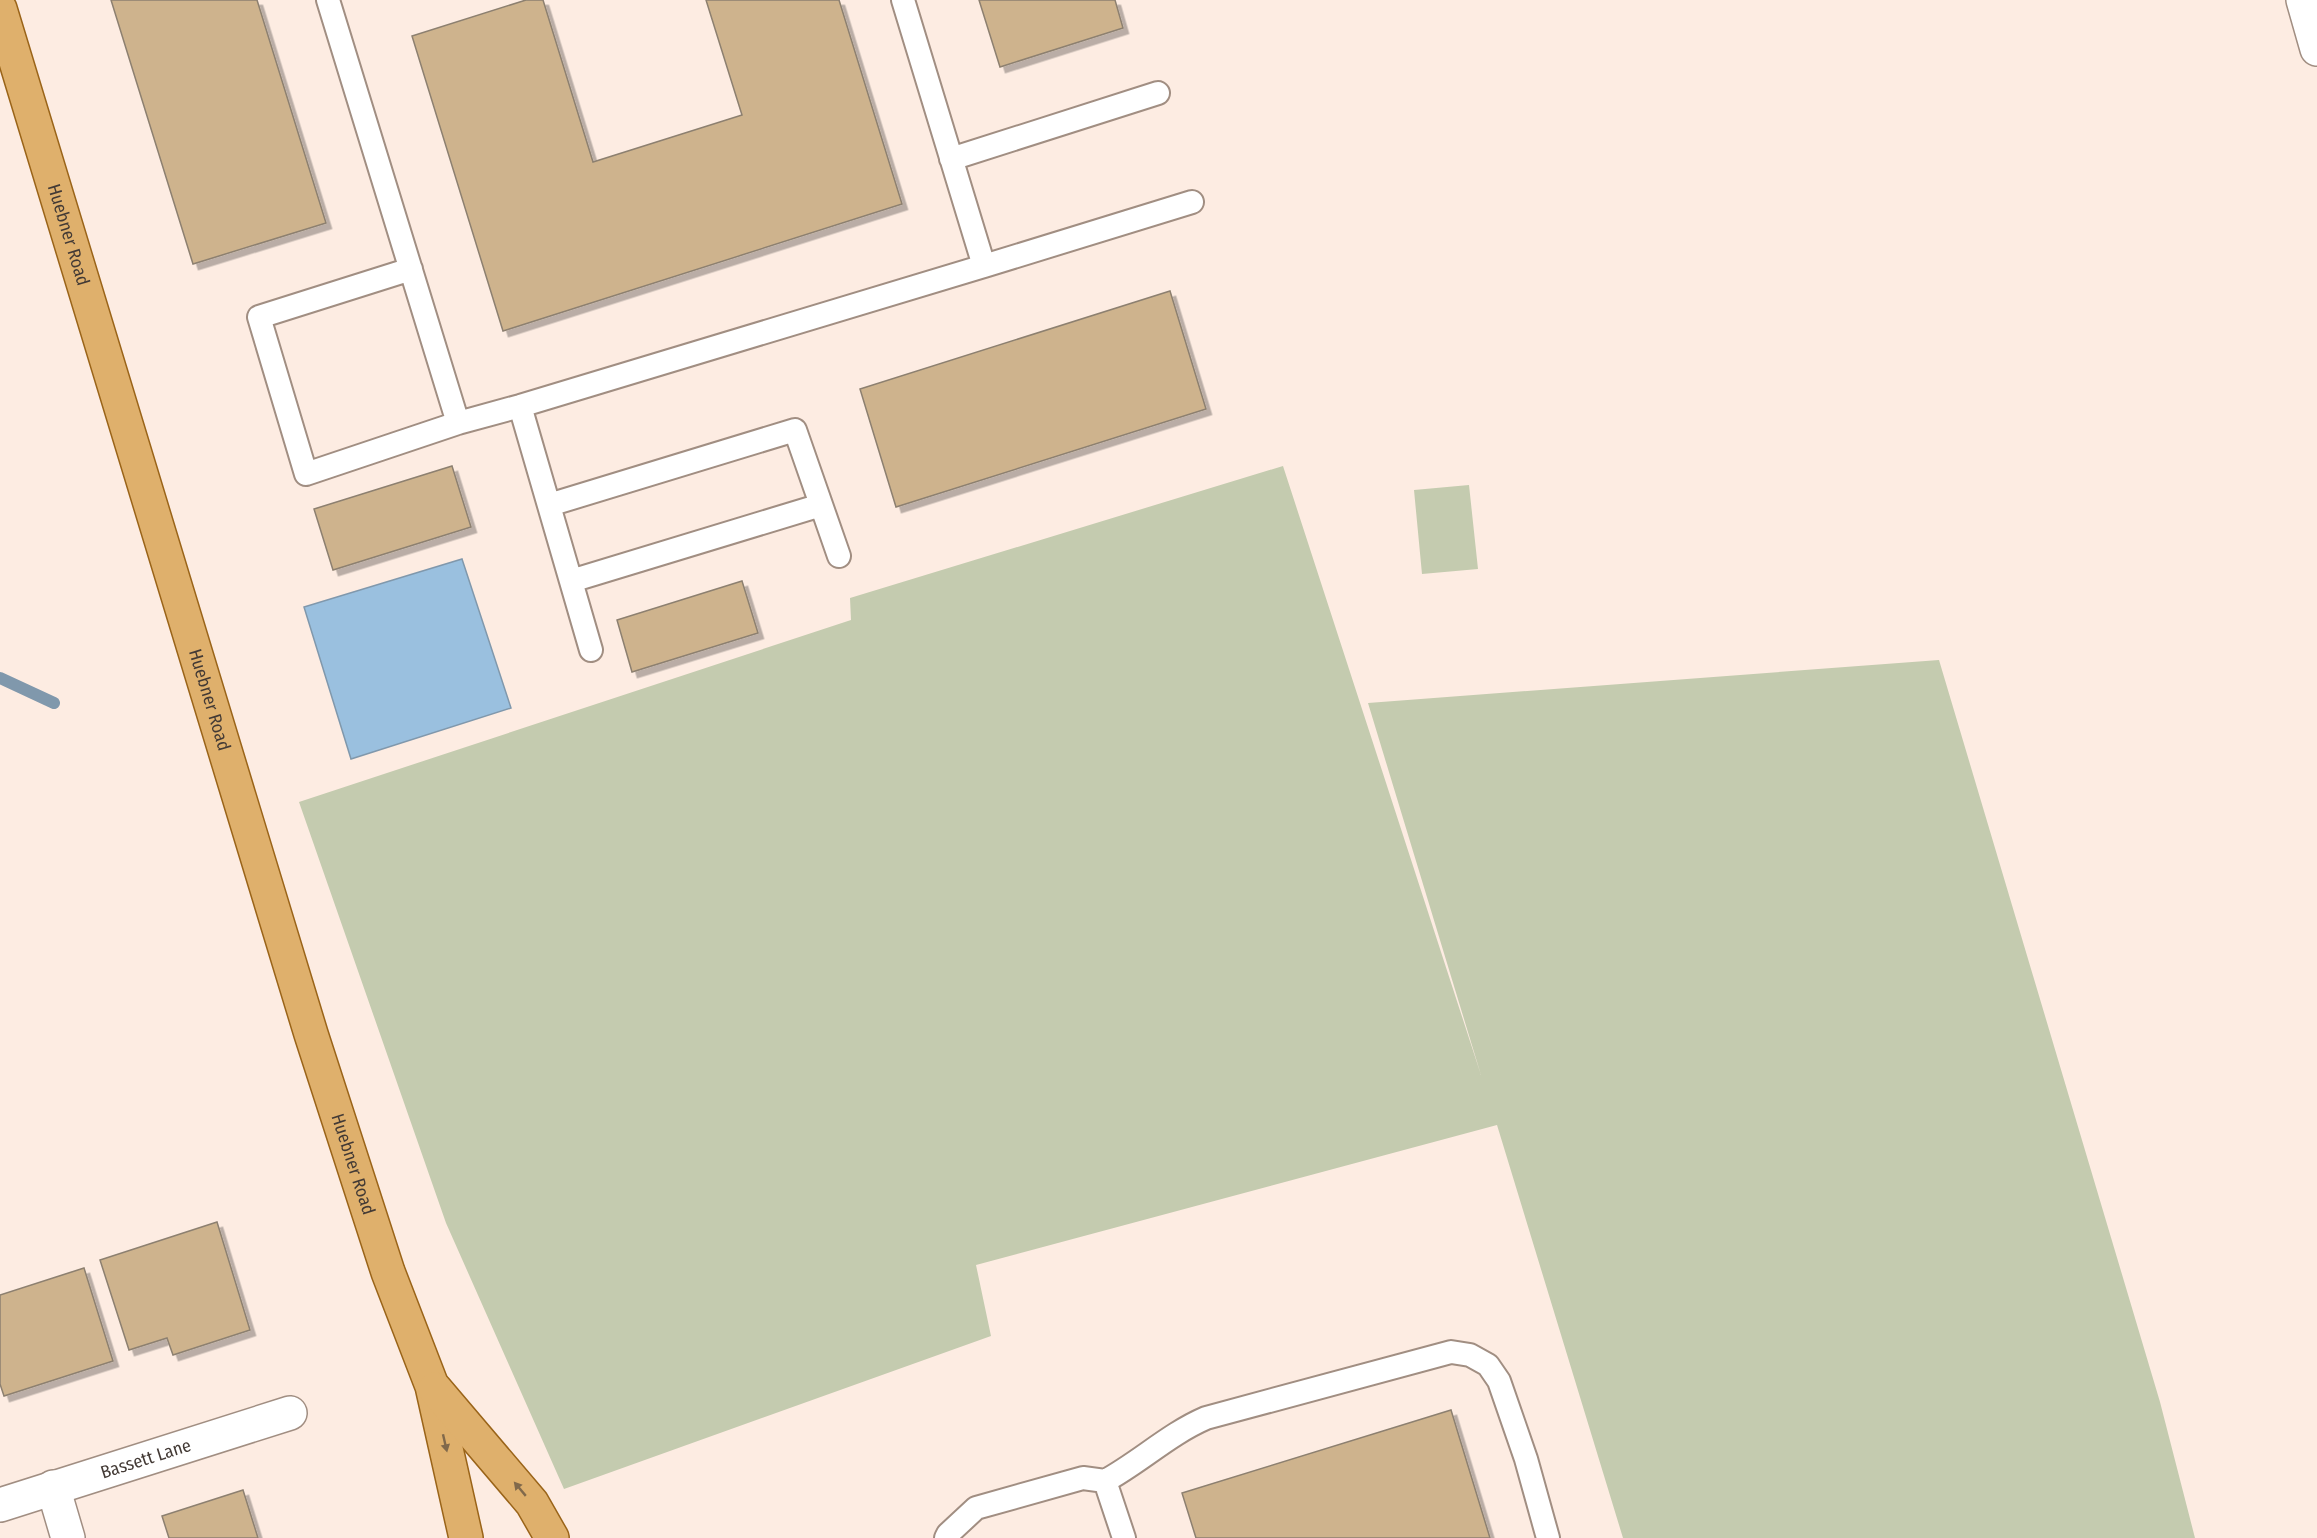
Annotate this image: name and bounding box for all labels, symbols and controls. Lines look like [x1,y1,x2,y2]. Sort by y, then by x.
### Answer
street label: Huebner Road [43,181,94,288]
street label: Huebner Road [184,646,235,753]
street label: Huebner Road [326,1111,380,1218]
one-way arrow [440,1433,450,1452]
street label: Bassett Lane [98,1434,194,1483]
one-way arrow [514,1481,527,1497]

